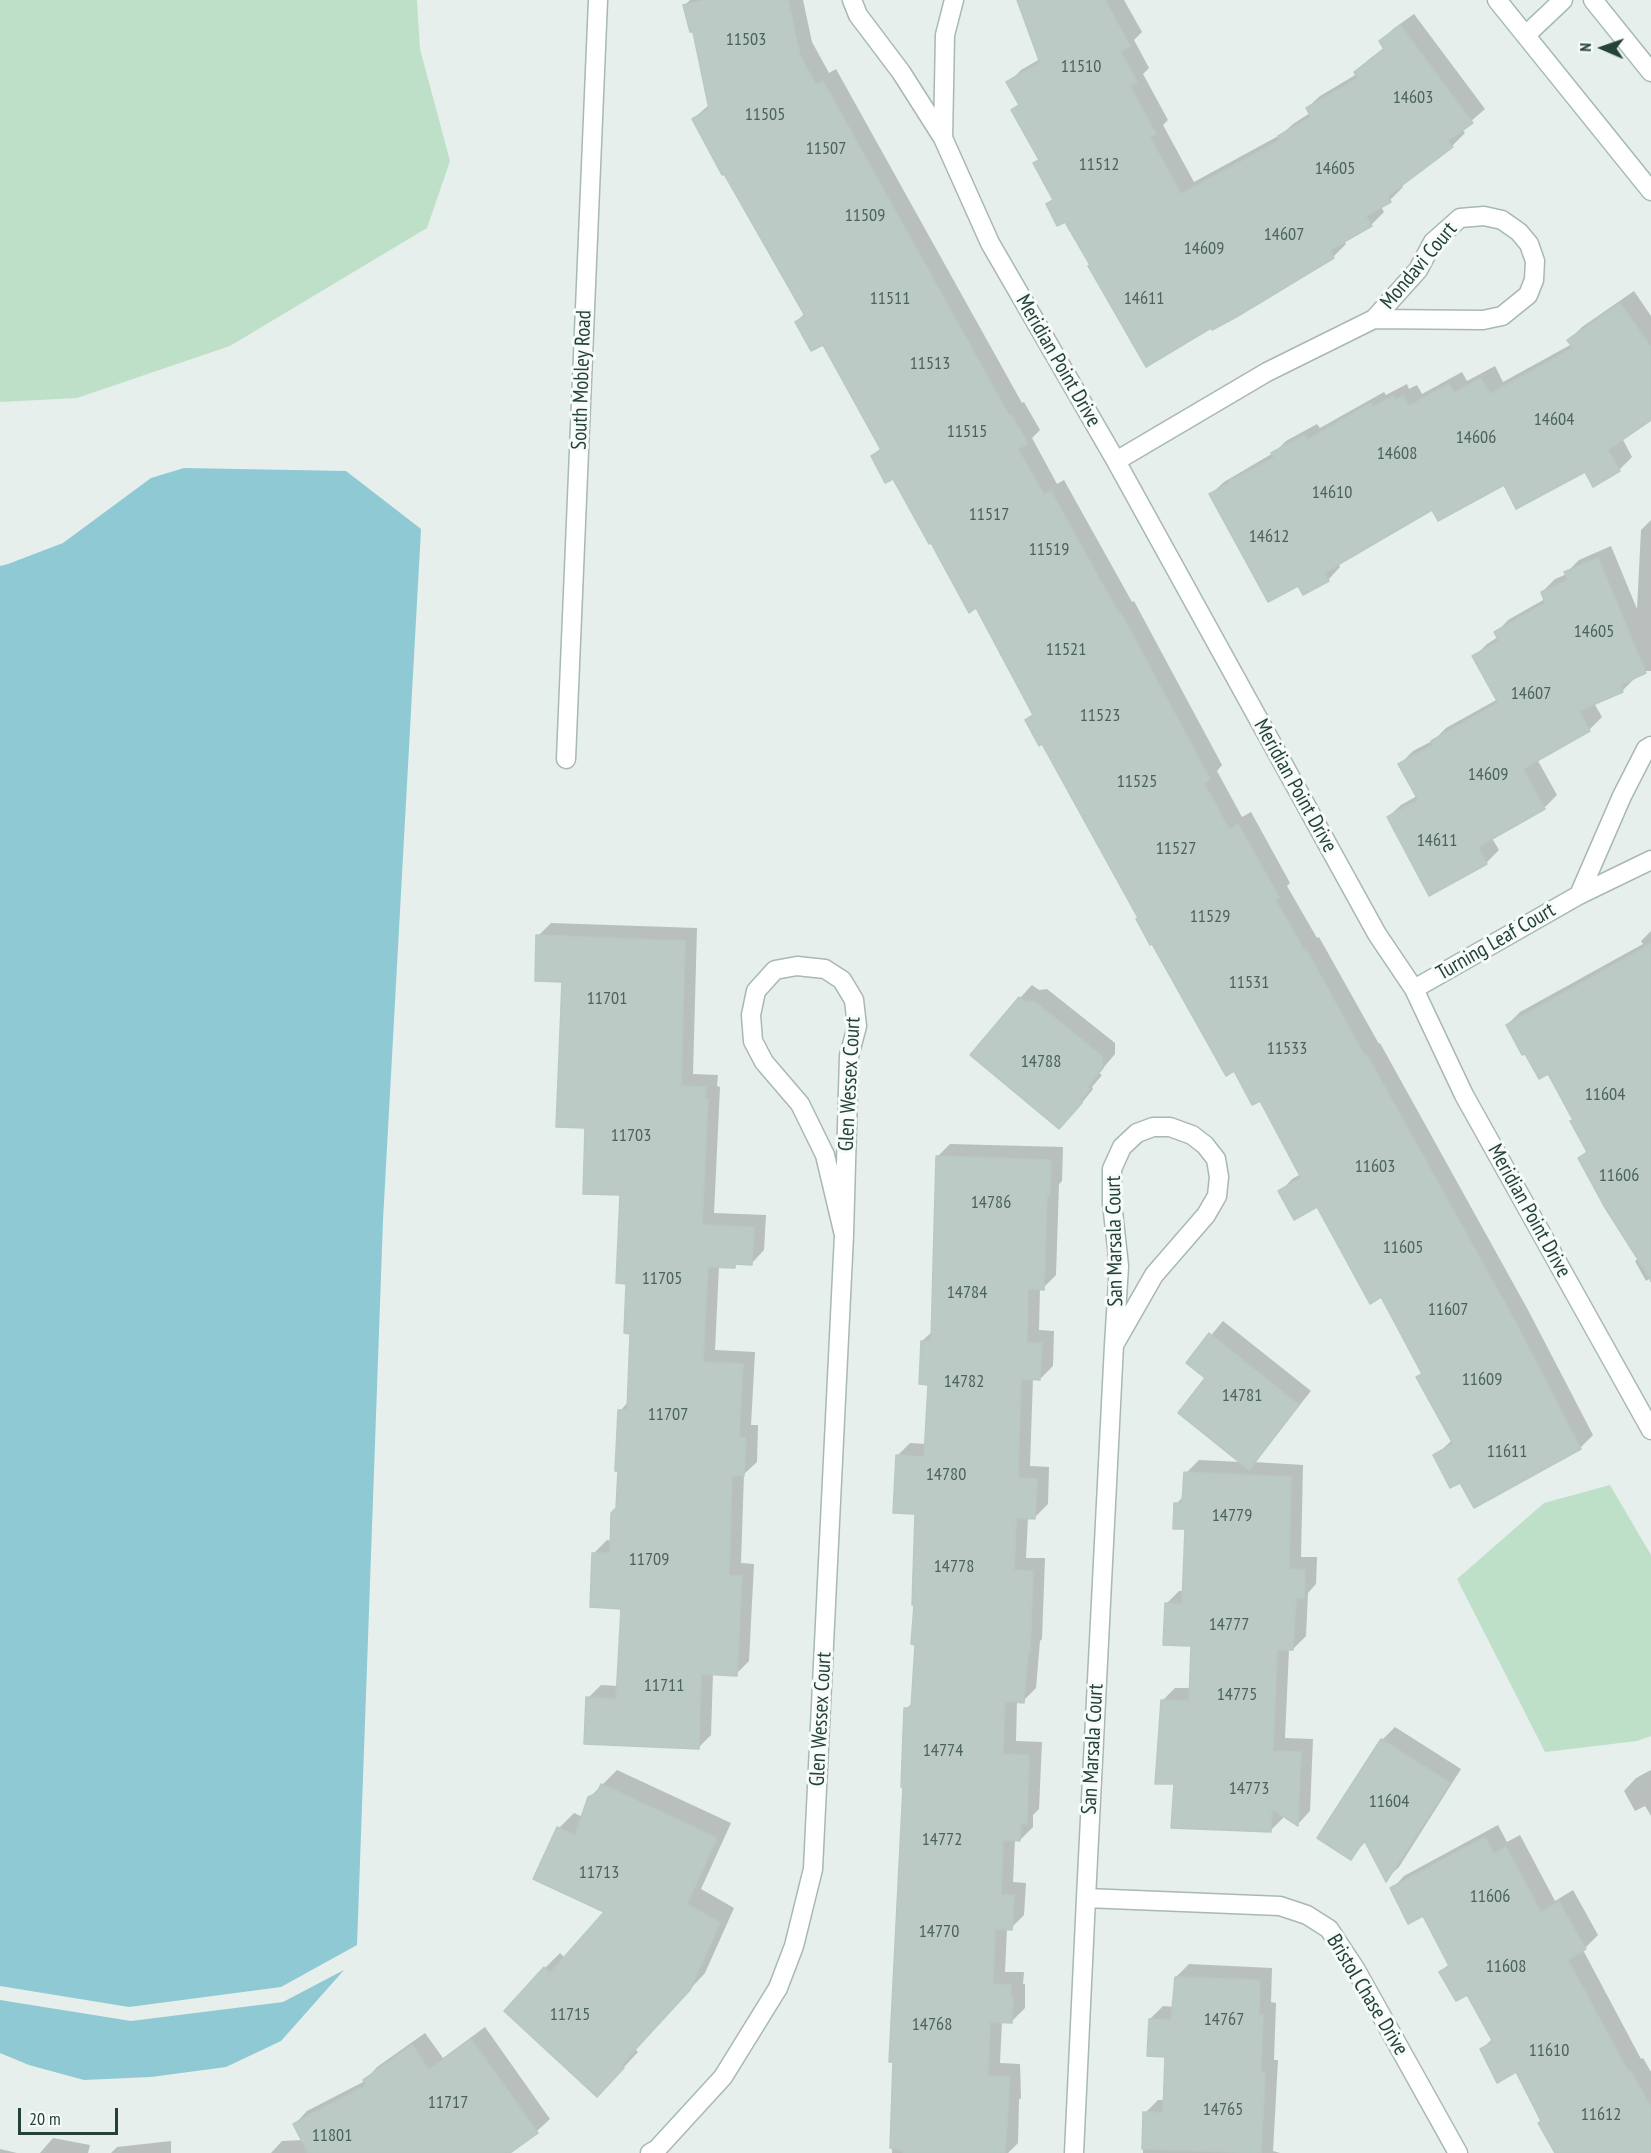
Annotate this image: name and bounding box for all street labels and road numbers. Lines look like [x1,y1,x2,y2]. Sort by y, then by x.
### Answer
street label: Mondavi Court [1375,217,1463,315]
street label: Meridian Point Drive [1010,291,1106,431]
street label: South Mobley Road [567,310,597,450]
street label: Meridian Point Drive [1248,715,1342,857]
street label: Turning Leaf Court [1432,898,1560,986]
street label: Glen Wessex Court [834,1016,866,1152]
street label: Meridian Point Drive [1482,1140,1576,1282]
street label: San Marsala Court [1101,1175,1129,1307]
street label: Glen Wessex Court [805,1651,837,1787]
street label: San Marsala Court [1077,1683,1109,1815]
street label: Bristol Chase Drive [1321,1930,1413,2060]

